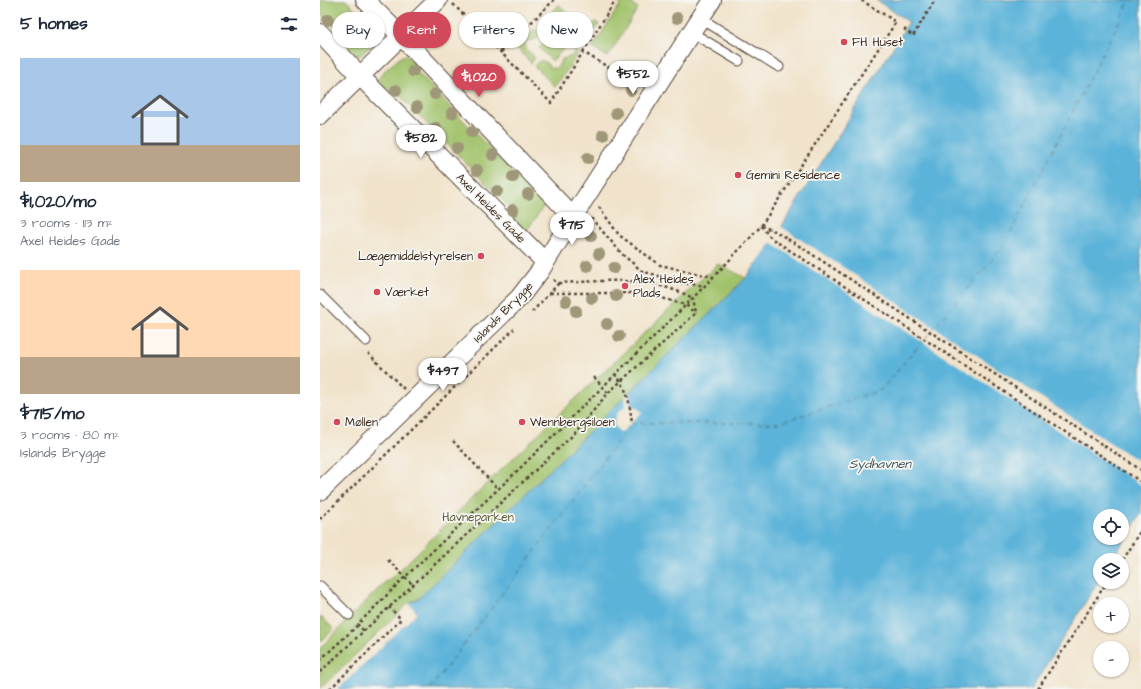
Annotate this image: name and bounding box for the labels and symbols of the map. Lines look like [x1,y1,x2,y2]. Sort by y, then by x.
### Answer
place label: FH Huset [852,34,903,51]
marker: FH Huset [839,37,849,47]
pin: $552 [609,61,657,95]
pin: $1,020 [446,64,512,98]
pin: $582 [397,125,445,159]
place label: Gemini Residence [746,167,841,184]
street label: Axel Heides Gade [452,170,530,247]
marker: Gemini Residence [733,170,743,180]
pin: $715 [548,212,596,246]
place label: Lægemiddelstyrelsen [358,248,473,266]
marker: Lægemiddelstyrelsen [476,251,486,261]
place label: Alex Heides Plads [633,271,694,302]
street label: Islands Brygge [470,278,538,348]
marker: Alex Heides Plads [620,281,630,291]
place label: Værket [385,284,429,301]
marker: Værket [372,287,382,297]
pin: $497 [419,358,467,392]
place label: Møllen [345,414,378,431]
place label: Wennbergsiloen [530,414,615,432]
marker: Møllen [332,417,342,427]
marker: Wennbergsiloen [517,417,527,427]
water label: Sydhavnen [849,455,912,474]
park label: Havneparken [442,509,514,526]

